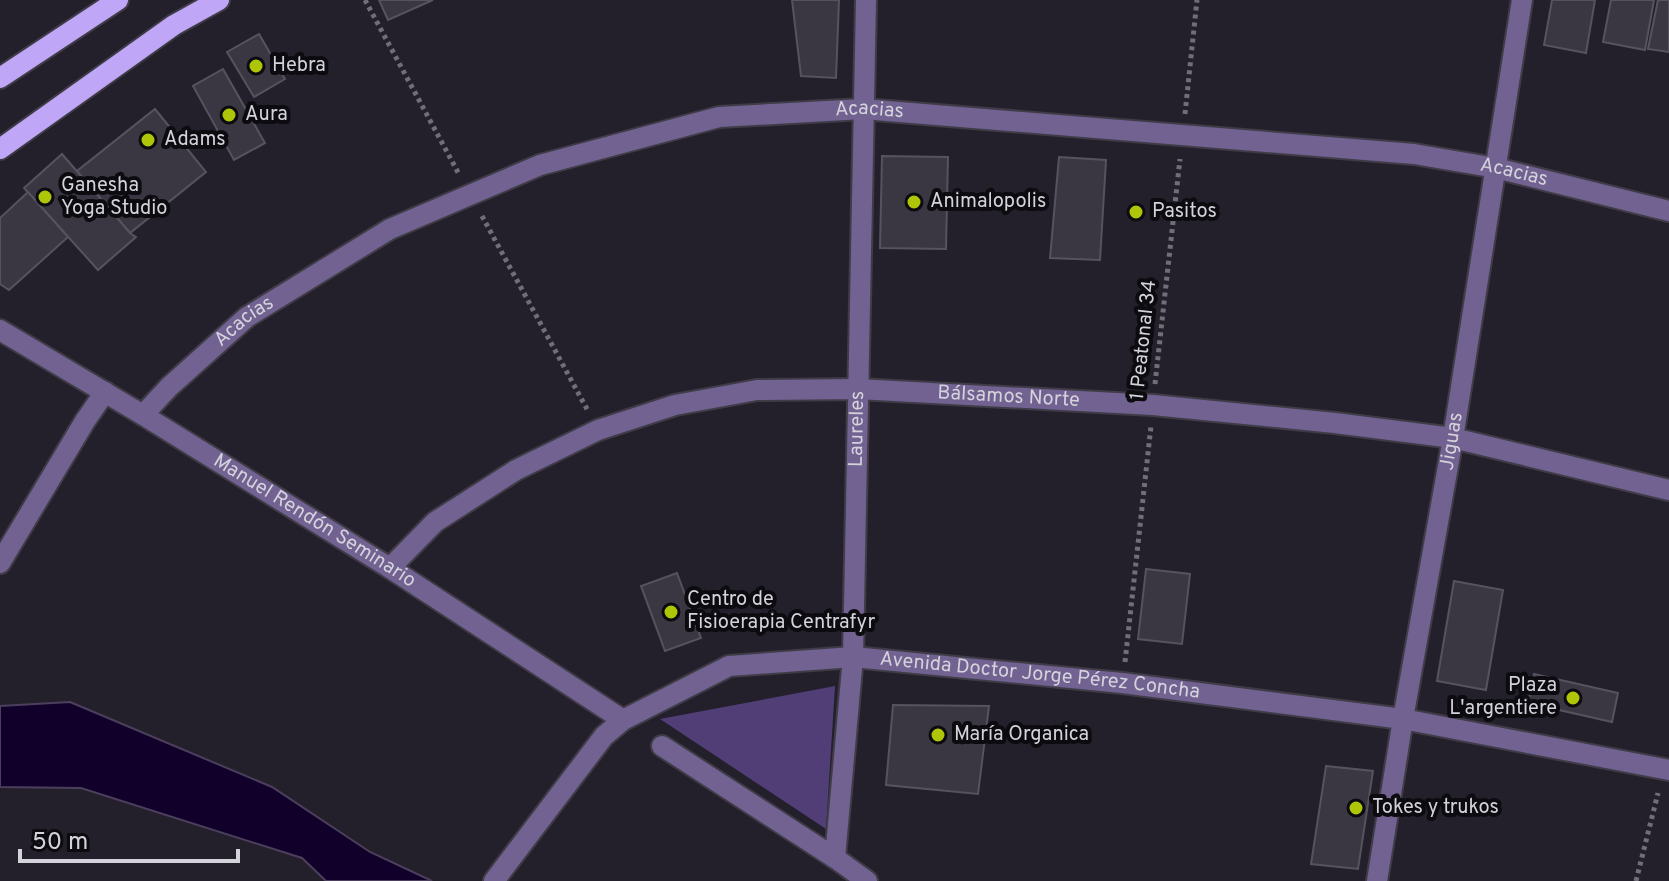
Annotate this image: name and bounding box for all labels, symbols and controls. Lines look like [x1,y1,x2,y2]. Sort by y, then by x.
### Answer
place label: Hebra [272,53,326,79]
marker: Hebra [247,57,265,75]
street label: Acacias [834,96,905,125]
place label: Aura [245,102,288,128]
marker: Aura [220,106,238,124]
place label: Adams [164,127,226,153]
marker: Adams [139,131,157,149]
street label: Acacias [1478,152,1551,193]
place label: Ganesha Yoga Studio [61,173,168,222]
marker: Ganesha Yoga Studio [36,188,54,206]
place label: Animalopolis [930,189,1046,215]
marker: Animalopolis [905,193,923,211]
place label: Pasitos [1152,199,1217,225]
marker: Pasitos [1127,203,1145,221]
street label: 1 Peatonal 34 [1125,279,1163,401]
street label: Acacias [209,290,279,353]
street label: Bálsamos Norte [937,380,1081,414]
street label: Laureles [844,390,871,467]
street label: Jiguas [1434,410,1470,473]
street label: Manuel Rendón Seminario [208,449,421,594]
place label: Centro de Fisioerapia Centrafyr [687,587,875,636]
marker: Centro de Fisioerapia Centrafyr [662,603,680,621]
street label: Avenida Doctor Jorge Pérez Concha [879,647,1202,706]
place label: Plaza L'argentiere [1449,673,1557,722]
marker: Plaza L'argentiere [1564,689,1582,707]
place label: María Organica [954,722,1089,748]
marker: María Organica [929,726,947,744]
place label: Tokes y trukos [1372,795,1499,821]
marker: Tokes y trukos [1347,799,1365,817]
scale bar [20,813,238,863]
text: 50 m [32,828,88,858]

